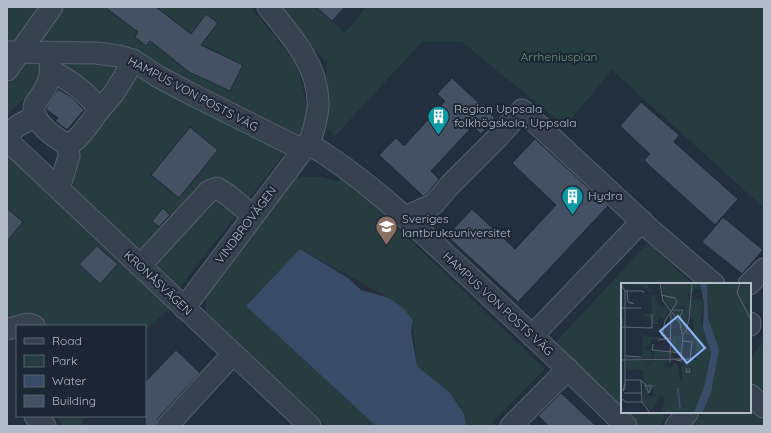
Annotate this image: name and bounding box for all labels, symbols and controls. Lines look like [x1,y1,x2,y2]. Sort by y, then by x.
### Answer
park label: Arrheniusplan [521,49,597,64]
street label: HAMPUS VON POSTS VÄG [126,53,261,134]
place label: Region Uppsala folkhögskola, Uppsala [454,101,576,130]
building icon: Region Uppsala folkhögskola, Uppsala [425,103,451,136]
street label: VINDBROVÄGEN [212,183,280,266]
building icon: Hydra [559,183,585,216]
place label: Hydra [588,188,622,203]
place label: Sveriges lantbruksuniversitet [402,211,511,240]
school or university icon: Sveriges lantbruksuniversitet [373,213,399,246]
street label: KRONÅSVÄGEN [121,247,196,318]
street label: HAMPUS VON POSTS VÄG [440,249,557,359]
inset map [621,283,751,413]
legend [16,325,146,417]
text: Road [52,333,82,348]
text: Park [52,353,77,368]
text: Water [52,373,87,388]
text: Building [52,393,96,408]

